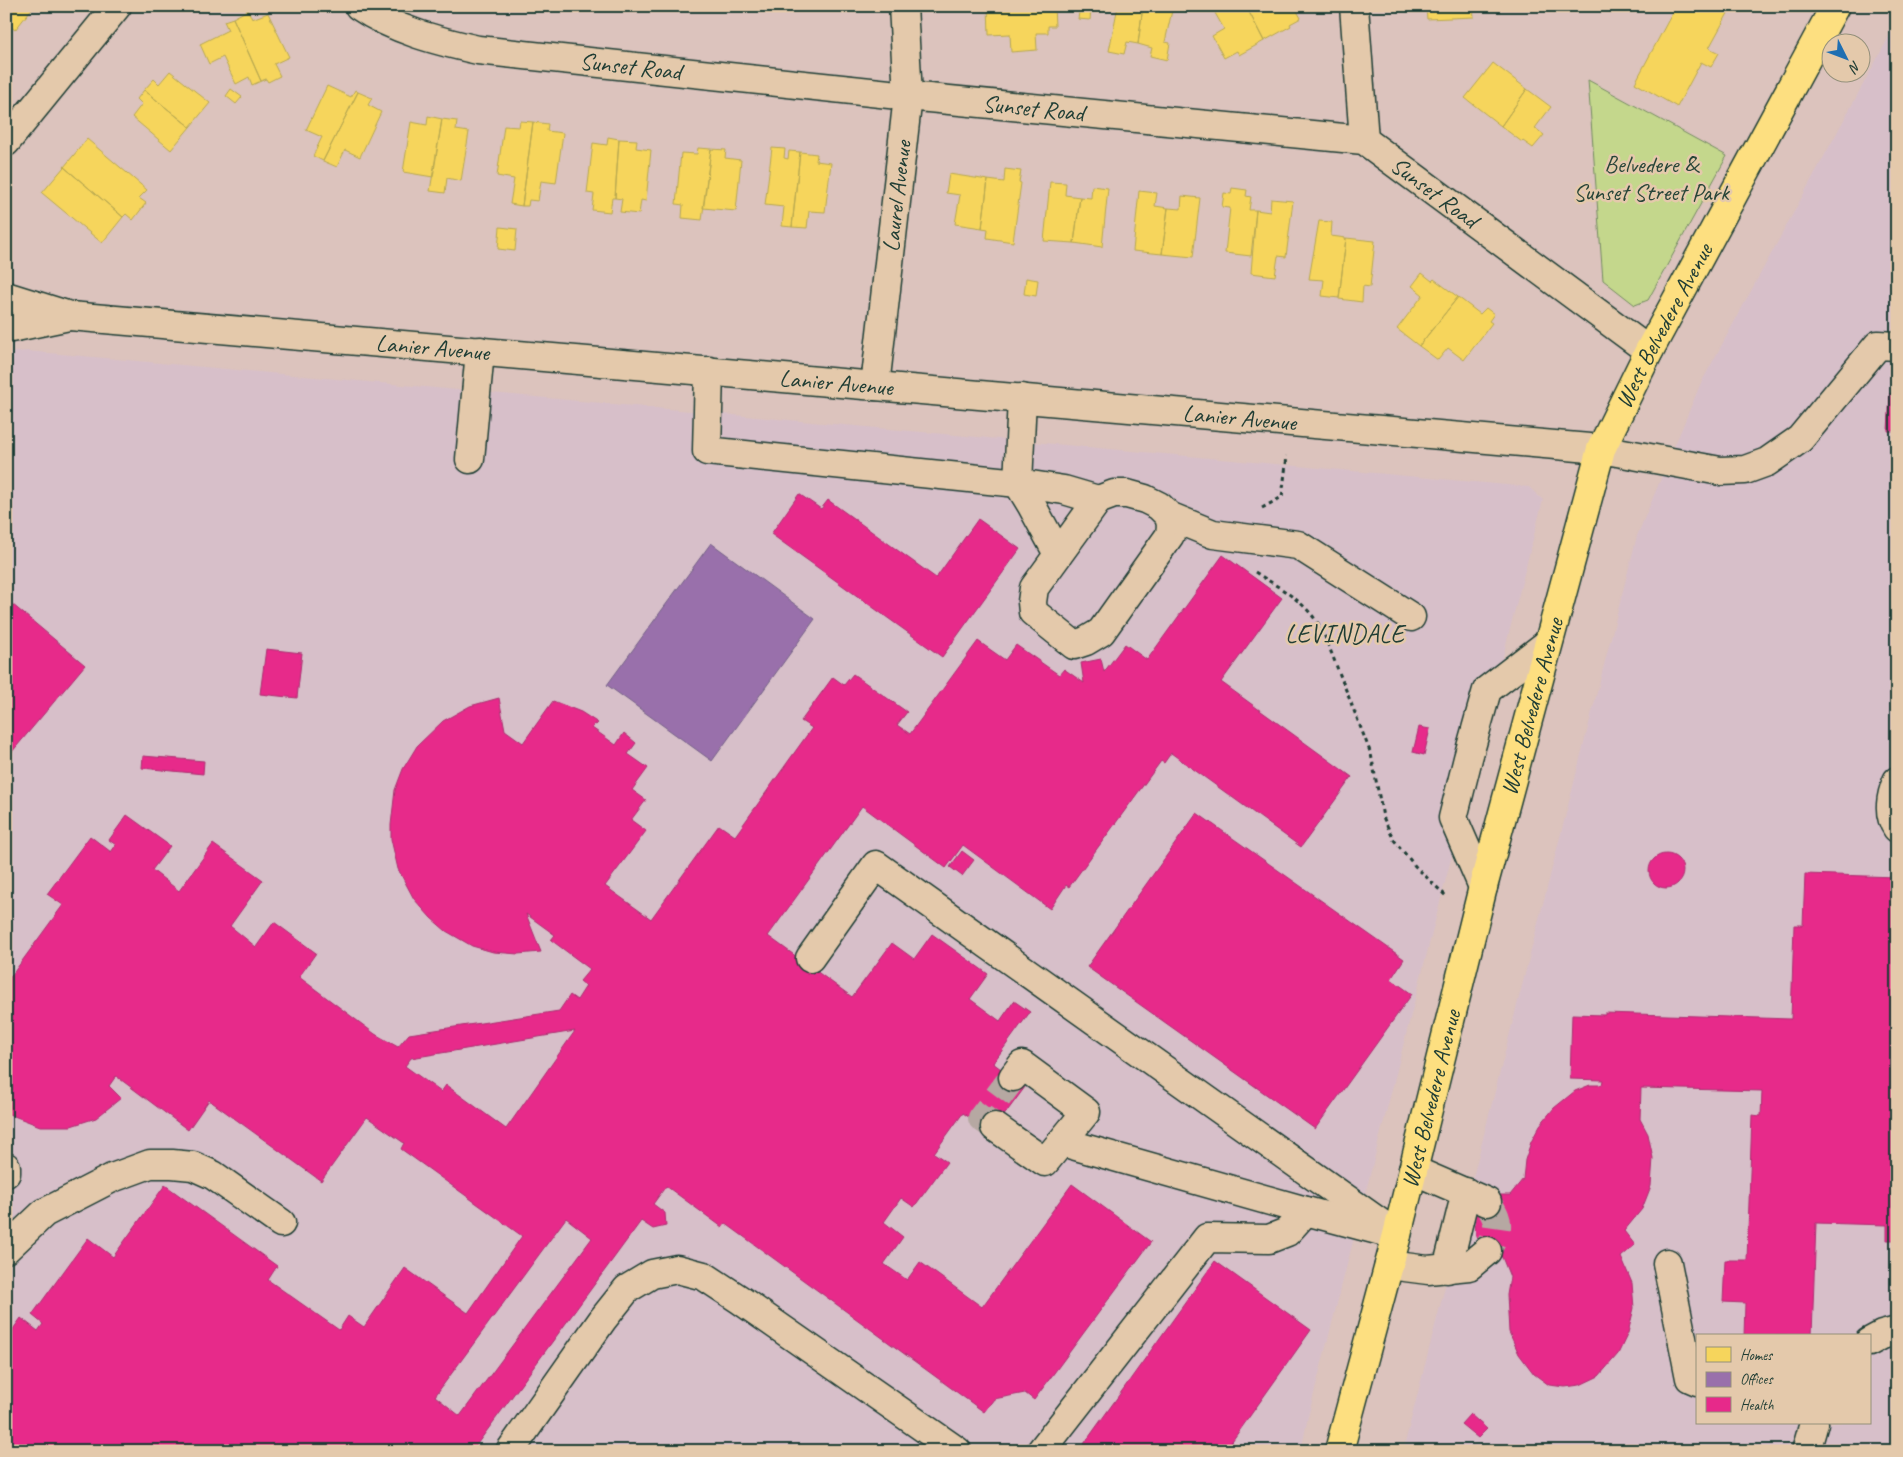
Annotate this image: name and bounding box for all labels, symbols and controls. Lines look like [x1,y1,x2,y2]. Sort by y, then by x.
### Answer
north arrow [1820,32,1870,82]
street label: Sunset Road [578,46,686,87]
text: N [1845,57,1865,77]
street label: Sunset Road [981,88,1089,128]
street label: Laurel Avenue [875,137,918,253]
park label: Belvedere & Sunset Street Park [1573,149,1731,207]
street label: Sunset Road [1385,150,1487,237]
street label: West Belvedere Avenue [1608,236,1720,413]
street label: Lanier Avenue [375,328,493,368]
street label: Lanier Avenue [778,363,896,403]
street label: Lanier Avenue [1182,398,1300,438]
street label: West Belvedere Avenue [1493,613,1570,798]
district label: LEVINDALE [1285,618,1406,650]
street label: West Belvedere Avenue [1394,1005,1468,1191]
legend [1696,1334,1870,1424]
text: Homes [1740,1346,1774,1365]
text: Offices [1740,1370,1774,1389]
text: Health [1740,1396,1774,1415]

